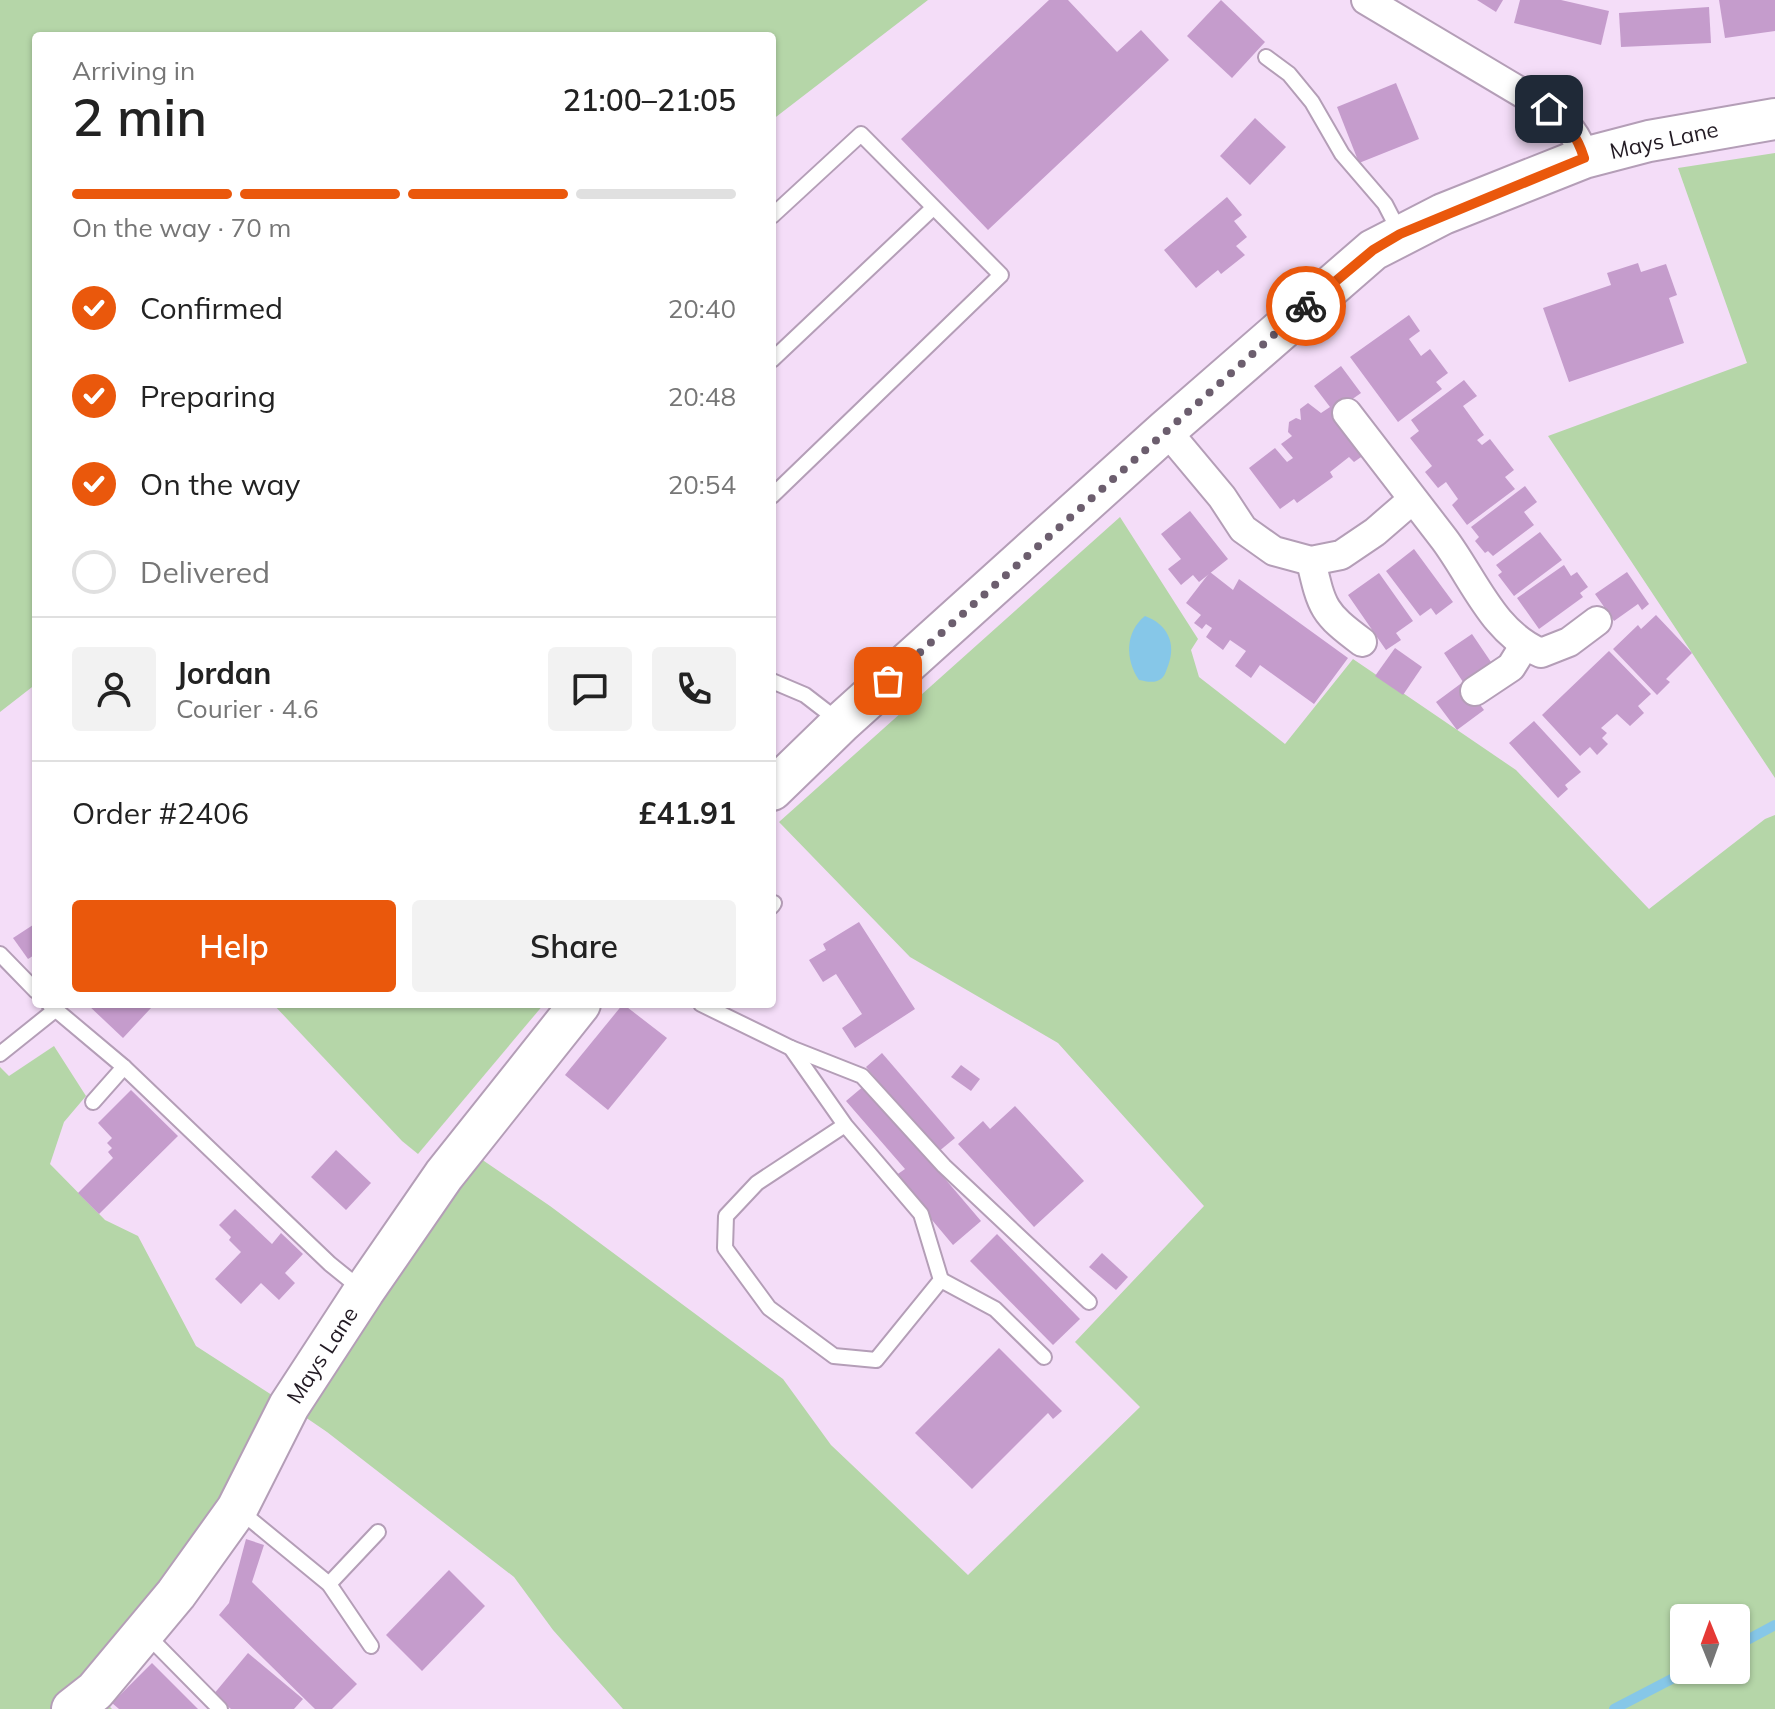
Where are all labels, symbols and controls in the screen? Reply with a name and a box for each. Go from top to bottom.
text: Arriving in [72,54,195,87]
pin [1515,75,1583,143]
text: 21:00–21:05 [563,81,736,119]
text: 2 min [72,84,207,149]
icon: home [1527,87,1571,131]
street label: Mays Lane [1607,115,1721,165]
text: On the way · 70 m [72,211,291,244]
courier [1266,266,1346,346]
icon: bike [1284,284,1328,328]
icon: check [72,286,116,330]
text: Confirmed [140,289,283,327]
text: 20:40 [668,292,736,325]
icon: check [72,374,116,418]
text: Preparing [140,377,276,415]
text: 20:48 [668,380,736,413]
icon: check [72,462,116,506]
text: On the way [140,465,300,503]
text: 20:54 [668,468,736,501]
text: Delivered [140,553,270,591]
button: person [72,647,156,731]
button: chat [548,647,632,731]
button: phone [652,647,736,731]
pin [854,647,922,715]
text: Jordan [176,654,271,692]
icon: bag [866,659,910,703]
text: Courier · 4.6 [176,692,319,725]
text: Order #2406 [72,794,249,832]
text: £41.91 [639,794,736,832]
button: Help [72,900,396,992]
button: Share [412,900,736,992]
street label: Mays Lane [280,1301,364,1409]
north arrow [1670,1604,1750,1684]
map controls [1670,1604,1750,1684]

